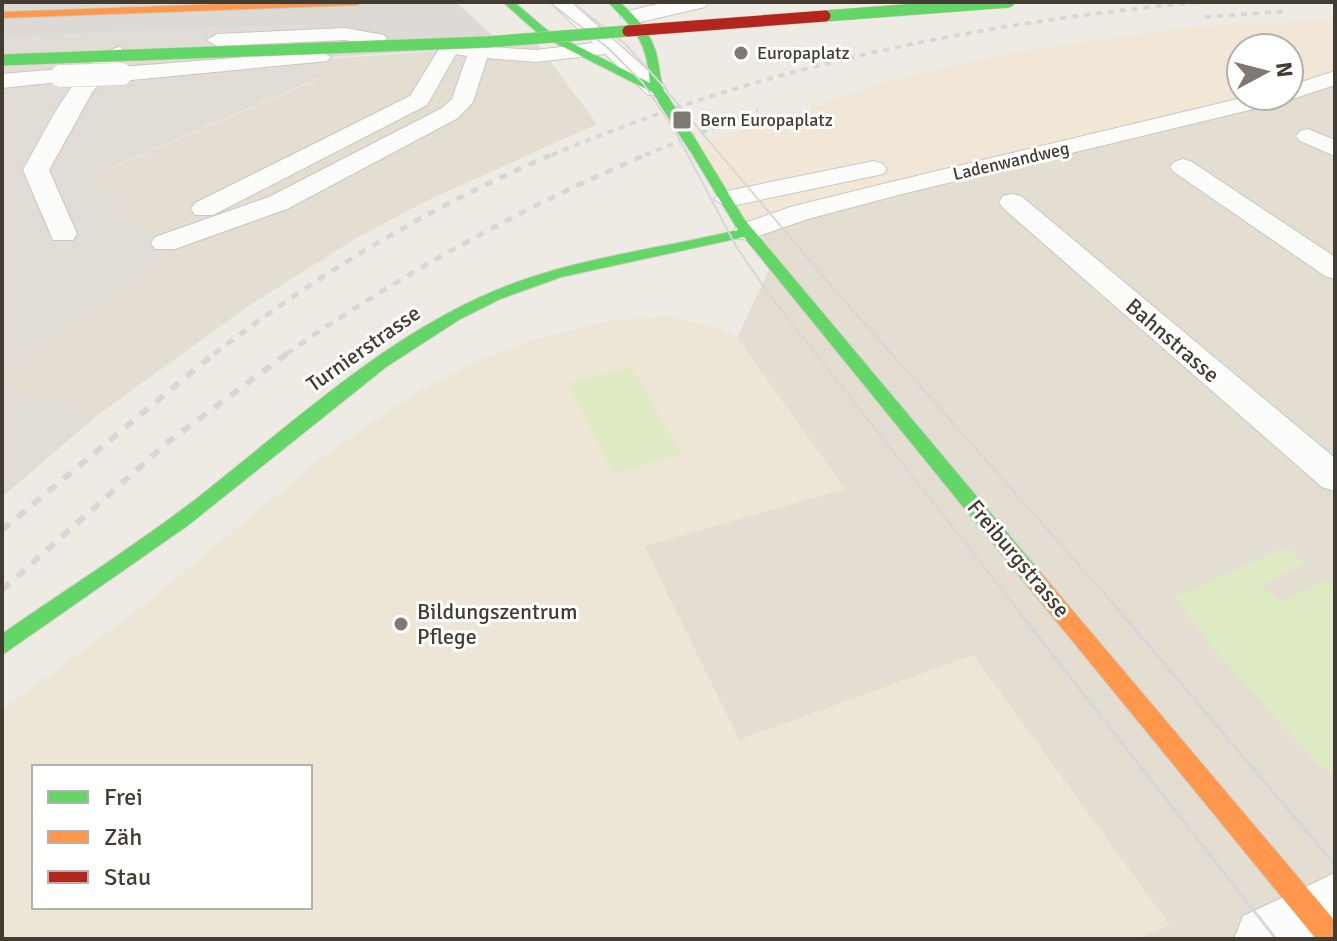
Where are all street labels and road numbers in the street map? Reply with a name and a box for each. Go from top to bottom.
street label: Ladenwandweg [951,137,1071,185]
street label: Bahnstrasse [1120,292,1225,388]
street label: Turnierstrasse [301,299,425,398]
street label: Freiburgstrasse [962,494,1076,623]

